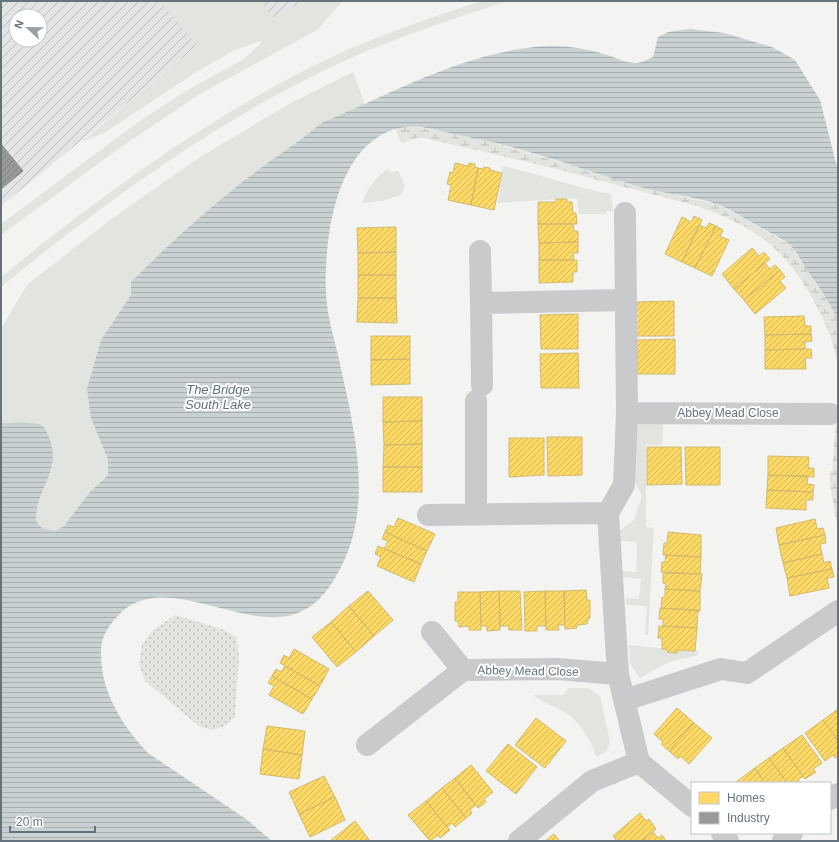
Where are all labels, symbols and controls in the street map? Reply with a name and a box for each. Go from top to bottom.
north arrow [8,8,48,48]
text: N [12,18,26,30]
water label: The Bridge South Lake [185,382,251,412]
street label: Abbey Mead Close [677,406,779,420]
street label: Abbey Mead Close [477,663,579,679]
legend [691,782,831,834]
text: Homes [727,791,765,805]
scale bar [10,808,95,834]
text: Industry [727,811,770,825]
text: 20 m [16,815,43,829]

